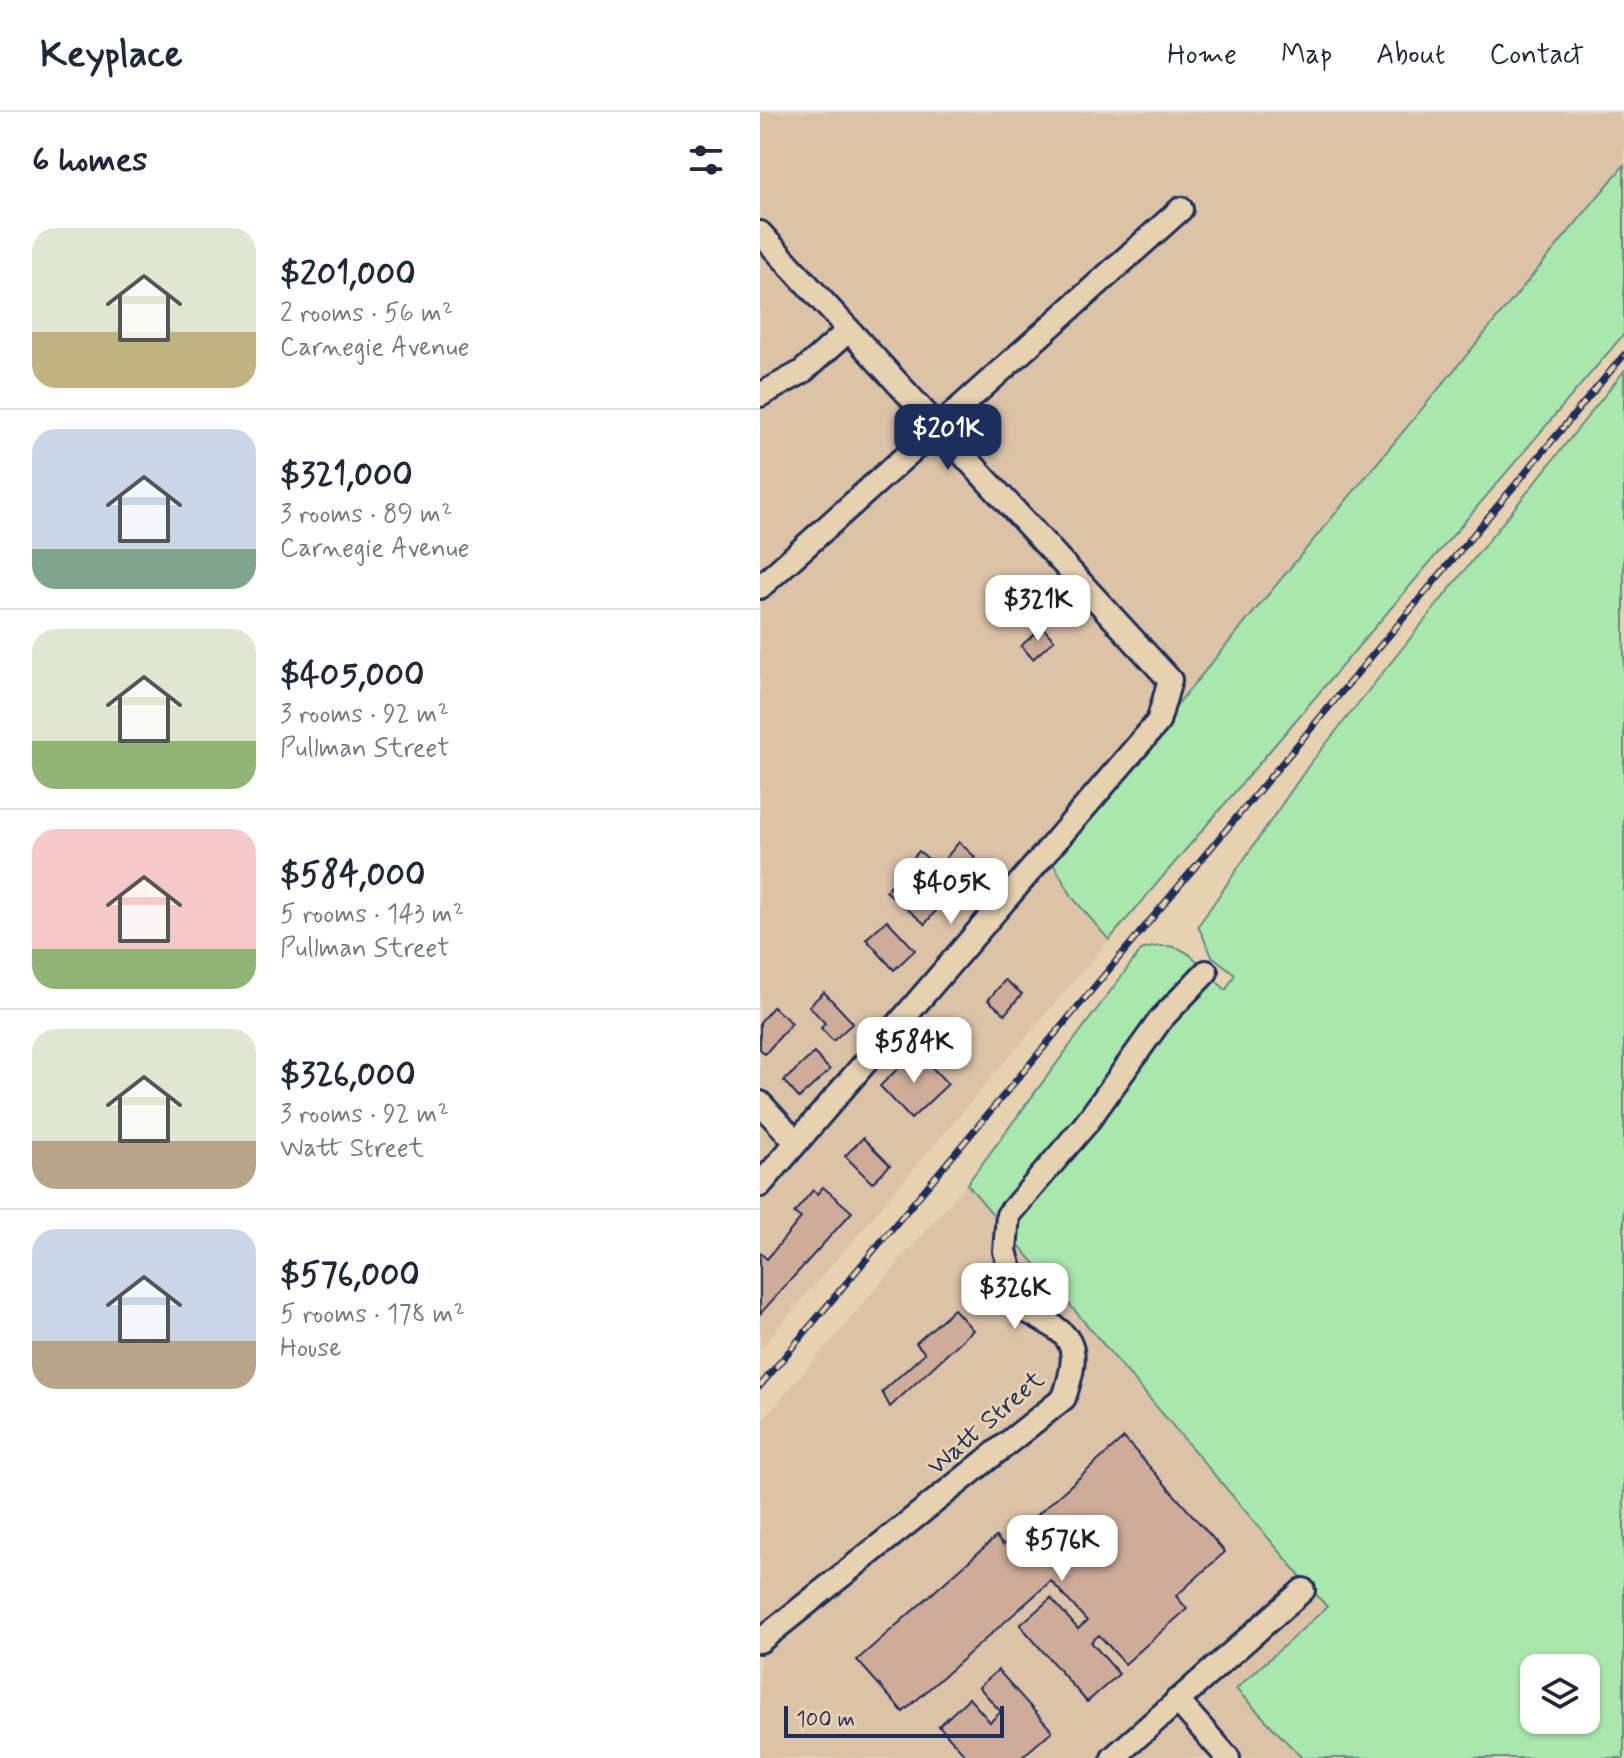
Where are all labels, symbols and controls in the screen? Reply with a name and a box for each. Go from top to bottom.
text: Keyplace [40,31,183,80]
text: Home [1167,37,1237,74]
text: Map [1281,37,1332,74]
text: About [1376,37,1445,74]
text: Contact [1489,37,1584,74]
text: 6 homes [32,138,147,183]
icon: filters [684,138,728,182]
text: $201,000 [280,252,416,297]
icon: home [96,260,192,356]
text: 2 rooms · 56 m² [280,297,453,331]
text: Carnegie Avenue [280,331,469,365]
pin: $201K [892,404,1004,472]
text: $201K [912,413,984,447]
text: $321,000 [280,453,413,498]
icon: home [96,461,192,557]
text: 3 rooms · 89 m² [280,498,452,532]
text: Carnegie Avenue [280,532,469,566]
pin: $321K [982,575,1094,643]
text: $321K [1003,584,1073,618]
text: $405,000 [280,653,424,698]
icon: home [96,661,192,757]
text: 3 rooms · 92 m² [280,698,449,732]
text: Pullman Street [280,732,450,766]
text: $584,000 [280,853,425,898]
pin: $405K [895,858,1007,926]
icon: home [96,861,192,957]
text: $405K [912,867,990,901]
text: 5 rooms · 143 m² [280,898,464,932]
text: Pullman Street [280,932,450,966]
pin: $584K [858,1017,970,1085]
text: $584K [875,1026,953,1060]
text: $326,000 [280,1053,416,1098]
icon: home [96,1061,192,1157]
text: 3 rooms · 92 m² [280,1098,449,1132]
text: Watt Street [280,1132,424,1166]
text: $576,000 [280,1253,420,1298]
icon: home [96,1261,192,1357]
pin: $326K [959,1263,1071,1331]
text: $326K [979,1272,1051,1306]
text: 5 rooms · 178 m² [280,1298,465,1332]
text: House [280,1332,341,1366]
street label: Watt Street [921,1363,1052,1484]
pin: $576K [1006,1515,1118,1583]
text: $576K [1025,1524,1099,1558]
map controls [1520,1654,1600,1734]
button: layers [1520,1654,1600,1734]
scale bar [784,1702,1004,1738]
text: 100 m [796,1706,855,1734]

